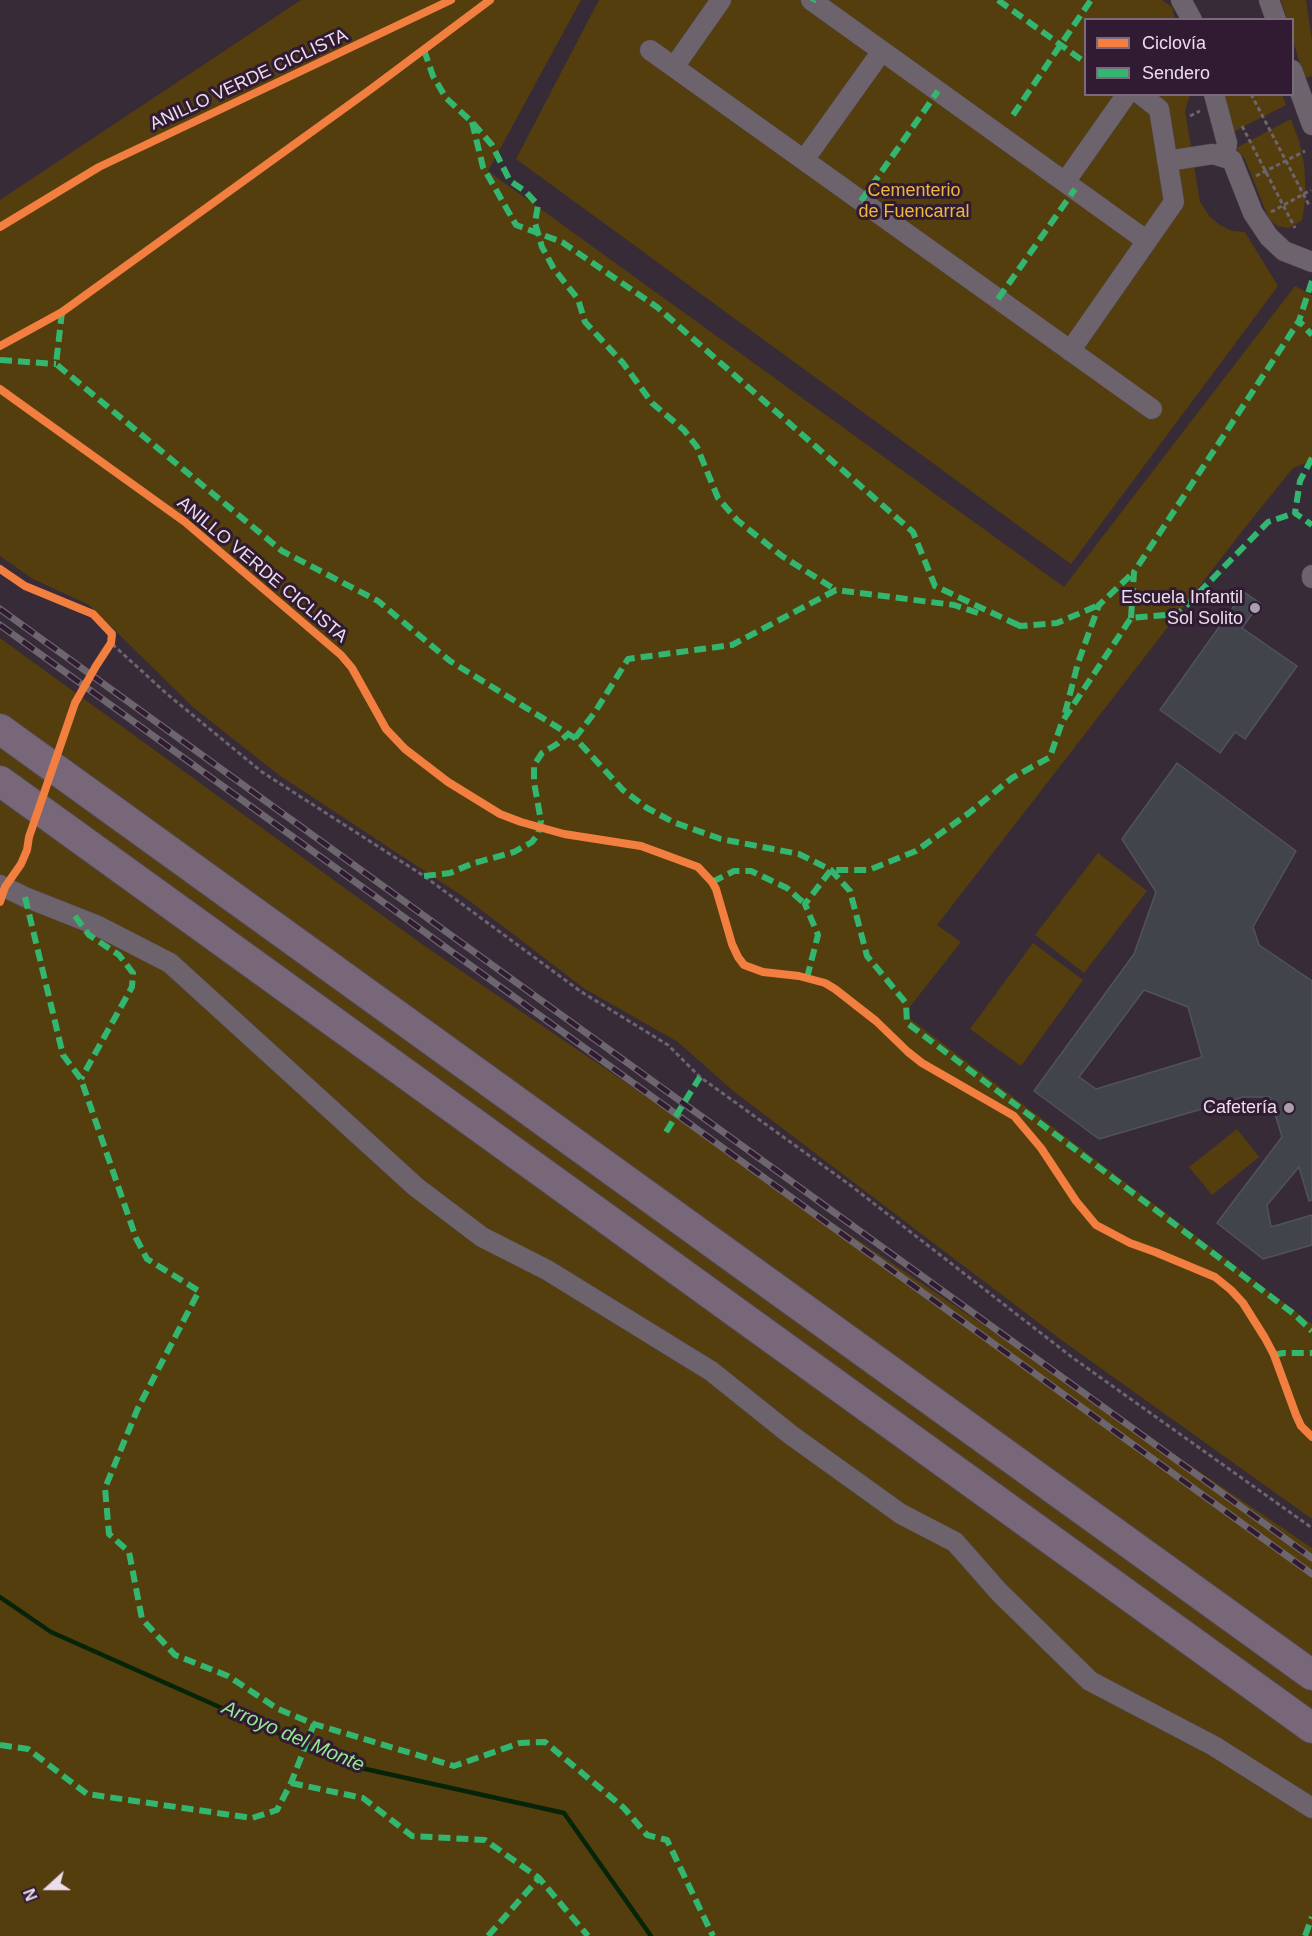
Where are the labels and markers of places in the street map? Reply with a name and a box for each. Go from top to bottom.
place label: Escuela Infantil Sol Solito [1121,587,1243,630]
marker: Escuela Infantil Sol Solito [1248,601,1262,615]
place label: Cafetería [1203,1097,1277,1119]
marker: Cafetería [1282,1101,1296,1115]

